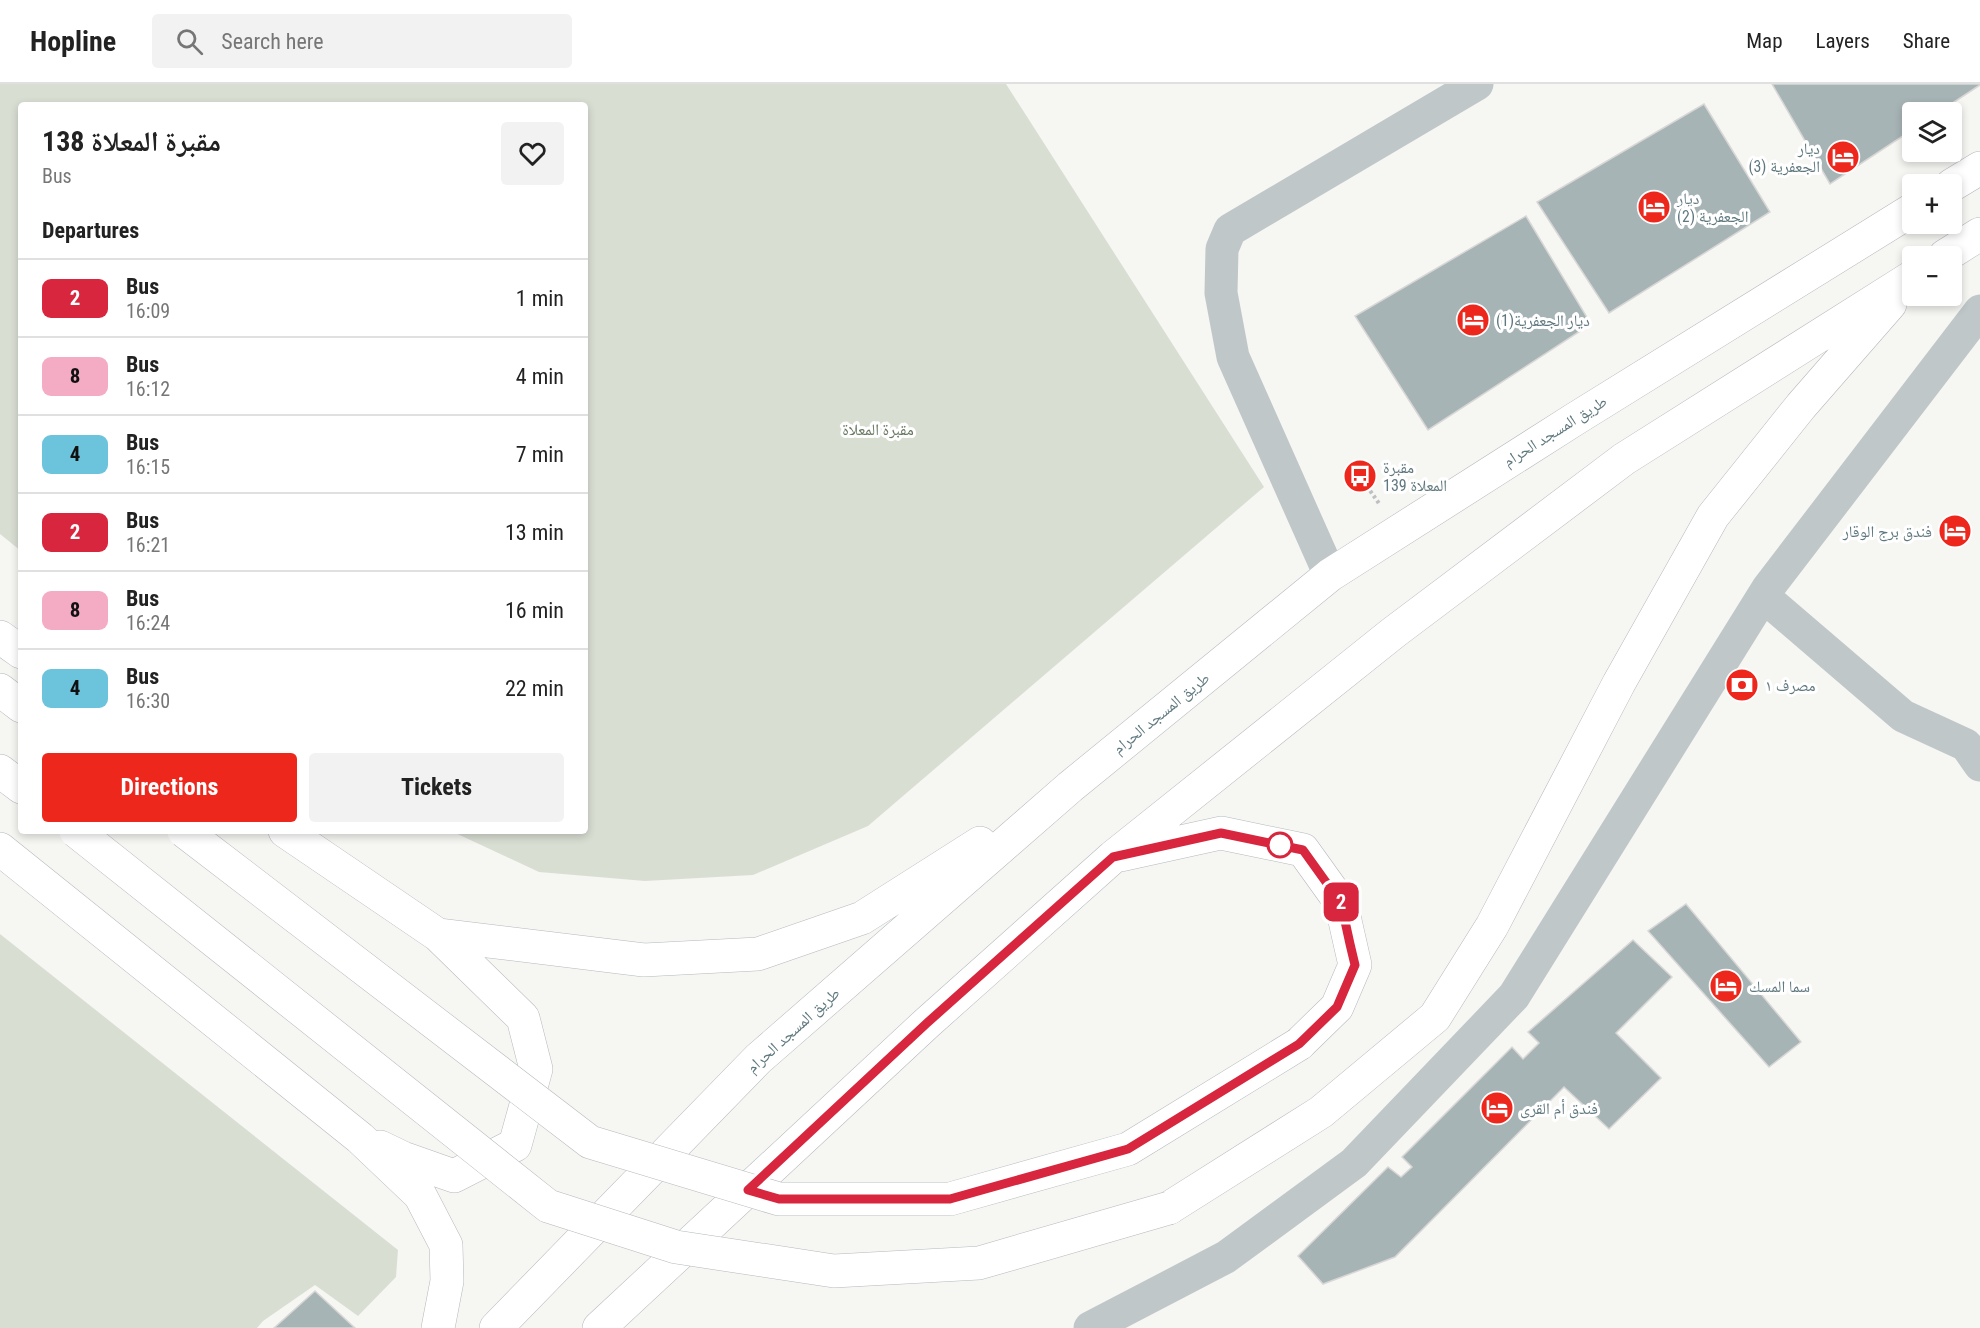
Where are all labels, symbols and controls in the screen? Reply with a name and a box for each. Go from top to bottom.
search box [152,14,572,68]
text: Hopline [30,25,116,58]
icon: search [173,25,206,58]
text: Search here [221,29,324,54]
text: Map [1746,29,1783,53]
text: Layers [1816,29,1870,53]
text: Share [1903,29,1950,53]
map controls [1902,102,1962,306]
button: layers [1902,102,1962,162]
button: heart [501,122,564,185]
text: مقبرة المعلاة 138 [42,125,221,158]
place label: ديار الجعفرية (3) [1748,139,1820,176]
hotel icon: ديار الجعفرية (3) [1825,139,1861,175]
text: Bus [42,164,72,188]
button: + [1902,174,1962,234]
hotel icon: ديار الجعفرية (2) [1636,189,1672,225]
place label: ديار الجعفرية (2) [1676,189,1749,226]
text: Departures [42,218,139,243]
button: − [1902,246,1962,306]
text: Bus [126,274,159,299]
text: 2 [70,286,80,310]
text: 1 min [516,286,564,311]
text: 16:09 [126,299,170,323]
hotel icon: ديار الجعفرية(1) [1455,302,1491,338]
place label: ديار الجعفرية(1) [1496,311,1590,330]
text: Bus [126,352,159,377]
text: 8 [70,364,80,388]
text: 4 min [516,364,564,389]
text: 16:12 [126,377,170,401]
street label: طريق المسجد الحرام [1500,391,1611,471]
park label: مقبرة المعلاة [842,420,914,439]
text: Bus [126,430,159,455]
text: 4 [70,442,80,466]
text: 7 min [516,442,564,467]
text: 16:15 [126,455,170,479]
bus stop icon: مقبرة المعلاة 139 [1342,458,1378,494]
place label: مقبرة المعلاة 139 [1383,458,1447,495]
text: Bus [126,508,159,533]
hotel icon: فندق برج الوقار [1937,513,1973,549]
text: 2 [70,520,80,544]
text: 13 min [505,520,564,545]
place label: فندق برج الوقار [1842,522,1932,542]
text: 16:21 [126,533,170,557]
text: Bus [126,586,159,611]
text: 8 [70,598,80,622]
text: 16 min [505,598,564,623]
text: 16:24 [126,611,170,635]
text: Bus [126,664,159,689]
bank icon: مصرف ١ [1724,667,1760,703]
street label: طريق المسجد الحرام [1109,668,1214,759]
text: 4 [70,676,80,700]
text: 22 min [505,676,564,701]
place label: مصرف ١ [1765,676,1816,695]
text: 16:30 [126,689,170,713]
button: Directions [42,753,297,822]
button: Tickets [309,753,564,822]
unlabelled marker [1267,832,1293,858]
line badge: 2 [1322,882,1360,922]
text: 2 [1336,890,1346,914]
hotel icon: سما المسك [1708,968,1744,1004]
place label: سما المسك [1749,977,1810,996]
street label: طريق المسجد الحرام [743,983,844,1078]
hotel icon: فندق أم القرى [1479,1090,1515,1126]
place label: فندق أم القرى [1520,1099,1598,1119]

